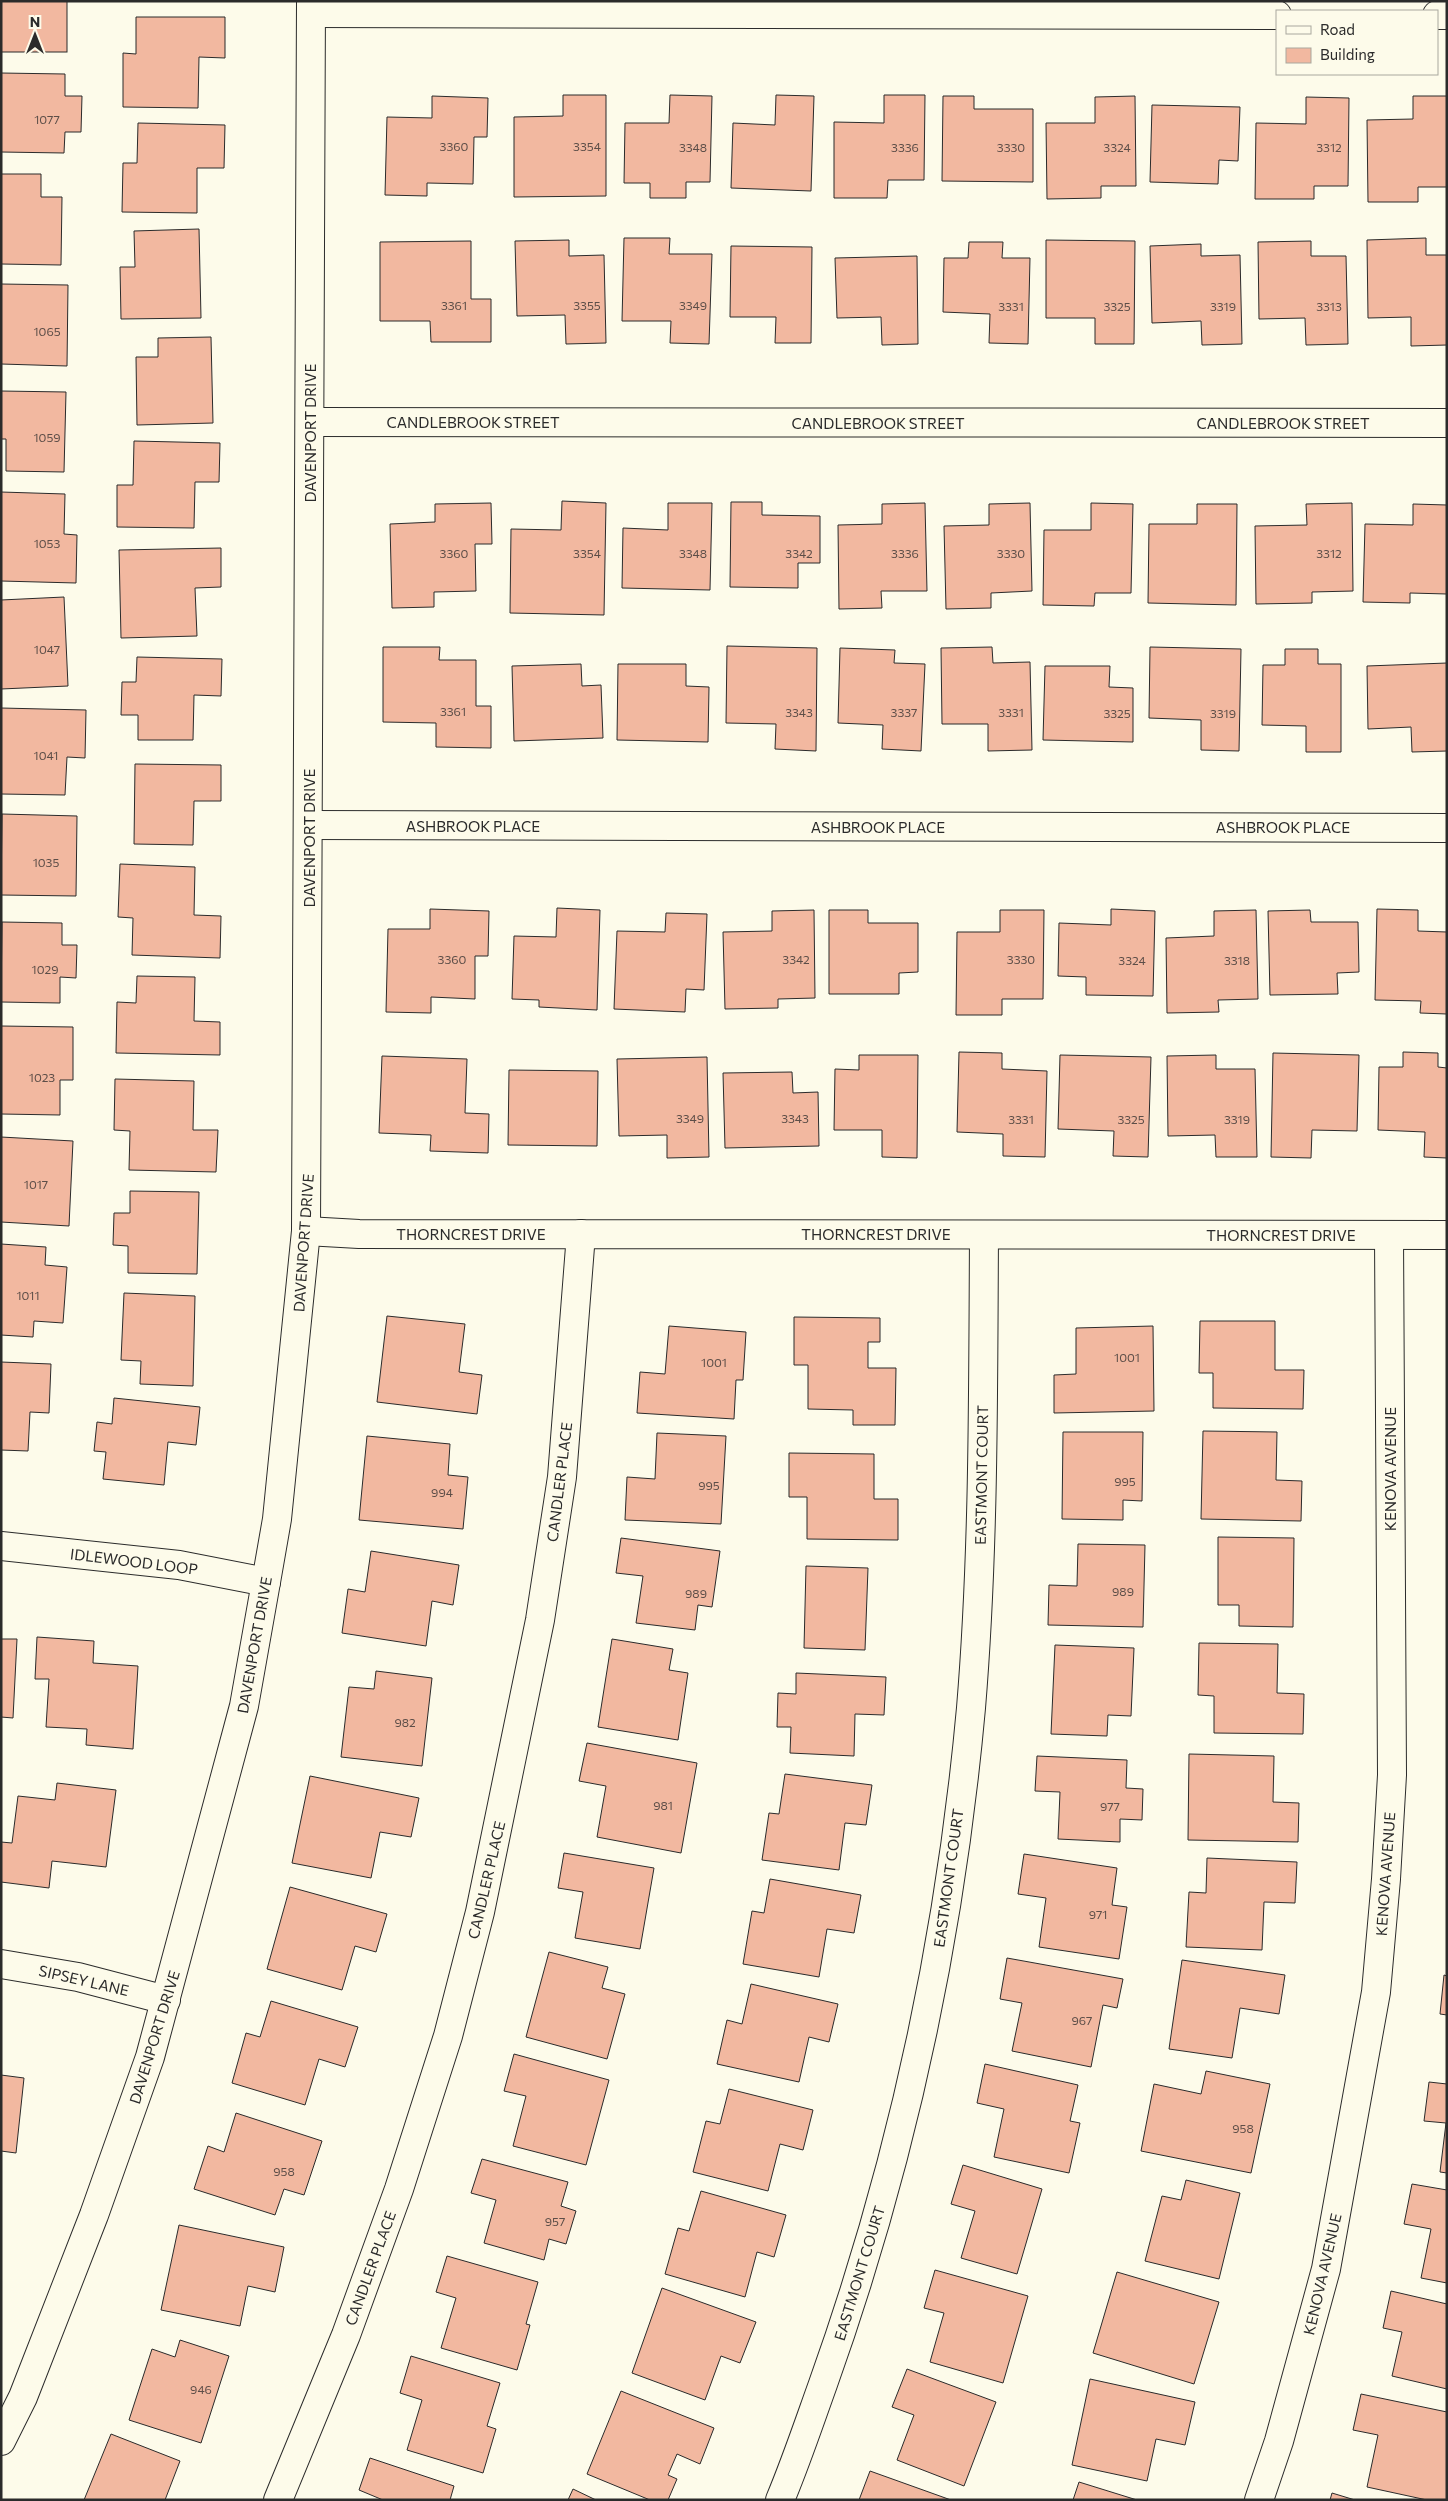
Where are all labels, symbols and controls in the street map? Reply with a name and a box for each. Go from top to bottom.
north arrow [10,10,60,60]
legend [1276,10,1438,75]
text: N [30,13,40,30]
text: Road [1320,20,1355,38]
text: Building [1320,45,1375,63]
house number: 1077 [34,112,60,126]
house number: 3360 [440,139,469,153]
house number: 3354 [573,139,601,153]
house number: 3348 [679,140,707,154]
house number: 3336 [891,140,919,154]
house number: 3330 [997,140,1025,154]
house number: 3324 [1103,140,1131,154]
house number: 3312 [1316,140,1342,154]
house number: 3361 [441,298,467,312]
house number: 3355 [573,298,601,312]
house number: 3349 [679,298,707,312]
house number: 3331 [998,299,1024,313]
house number: 3325 [1103,299,1131,313]
house number: 3319 [1210,299,1236,313]
house number: 3313 [1316,299,1342,313]
house number: 1065 [33,324,61,338]
street label: DAVENPORT DRIVE [301,364,319,502]
street label: CANDLEBROOK STREET [386,413,560,431]
street label: CANDLEBROOK STREET [791,414,965,432]
street label: CANDLEBROOK STREET [1196,414,1370,432]
house number: 1059 [33,430,61,444]
house number: 1053 [34,536,61,550]
house number: 3360 [440,546,469,560]
house number: 3354 [573,546,601,560]
house number: 3348 [679,546,707,560]
house number: 3342 [785,546,813,560]
house number: 3336 [891,546,919,560]
house number: 3330 [997,546,1025,560]
house number: 3312 [1316,546,1342,560]
house number: 1047 [34,642,60,656]
house number: 3361 [440,704,466,718]
house number: 3343 [785,705,813,719]
house number: 3337 [891,705,917,719]
house number: 3331 [998,705,1024,719]
house number: 3325 [1103,706,1131,720]
house number: 3319 [1210,706,1236,720]
house number: 1041 [34,748,58,762]
street label: DAVENPORT DRIVE [300,769,318,907]
street label: ASHBROOK PLACE [406,817,540,835]
street label: ASHBROOK PLACE [811,818,945,836]
street label: ASHBROOK PLACE [1216,818,1350,836]
house number: 1035 [33,855,59,869]
house number: 3360 [438,952,467,966]
house number: 3342 [782,952,810,966]
house number: 3330 [1007,952,1035,966]
house number: 3324 [1118,953,1146,967]
house number: 3318 [1224,953,1250,967]
house number: 1029 [32,962,58,976]
house number: 1023 [29,1070,55,1084]
house number: 3349 [676,1111,704,1125]
house number: 3343 [781,1111,809,1125]
house number: 3331 [1008,1112,1034,1126]
house number: 3325 [1117,1112,1145,1126]
house number: 3319 [1224,1112,1250,1126]
street label: DAVENPORT DRIVE [289,1173,317,1313]
house number: 1017 [24,1177,48,1191]
street label: THORNCREST DRIVE [396,1225,546,1243]
street label: THORNCREST DRIVE [801,1225,951,1243]
street label: THORNCREST DRIVE [1206,1226,1356,1244]
house number: 1011 [16,1288,40,1302]
house number: 1001 [1114,1350,1140,1364]
house number: 1001 [701,1355,727,1369]
street label: EASTMONT COURT [971,1405,991,1545]
street label: KENOVA AVENUE [1381,1407,1399,1531]
street label: CANDLER PLACE [543,1421,575,1543]
house number: 995 [1114,1474,1136,1488]
house number: 995 [698,1478,720,1492]
house number: 994 [431,1485,453,1499]
street label: IDLEWOOD LOOP [69,1544,199,1578]
street label: DAVENPORT DRIVE [233,1575,275,1715]
house number: 989 [1112,1584,1134,1598]
house number: 989 [685,1586,707,1600]
house number: 982 [394,1715,416,1729]
house number: 981 [653,1798,673,1812]
house number: 977 [1100,1799,1120,1813]
street label: EASTMONT COURT [929,1807,967,1949]
street label: KENOVA AVENUE [1372,1811,1398,1937]
street label: CANDLER PLACE [464,1819,508,1941]
house number: 971 [1089,1907,1107,1921]
street label: SIPSEY LANE [37,1961,131,1999]
street label: DAVENPORT DRIVE [125,1968,183,2106]
house number: 967 [1072,2013,1092,2027]
house number: 958 [1232,2121,1254,2135]
house number: 958 [273,2164,295,2178]
street label: EASTMONT COURT [830,2203,888,2343]
street label: CANDLER PLACE [341,2208,399,2328]
street label: KENOVA AVENUE [1299,2211,1345,2337]
house number: 957 [545,2214,565,2228]
house number: 946 [190,2382,212,2396]

